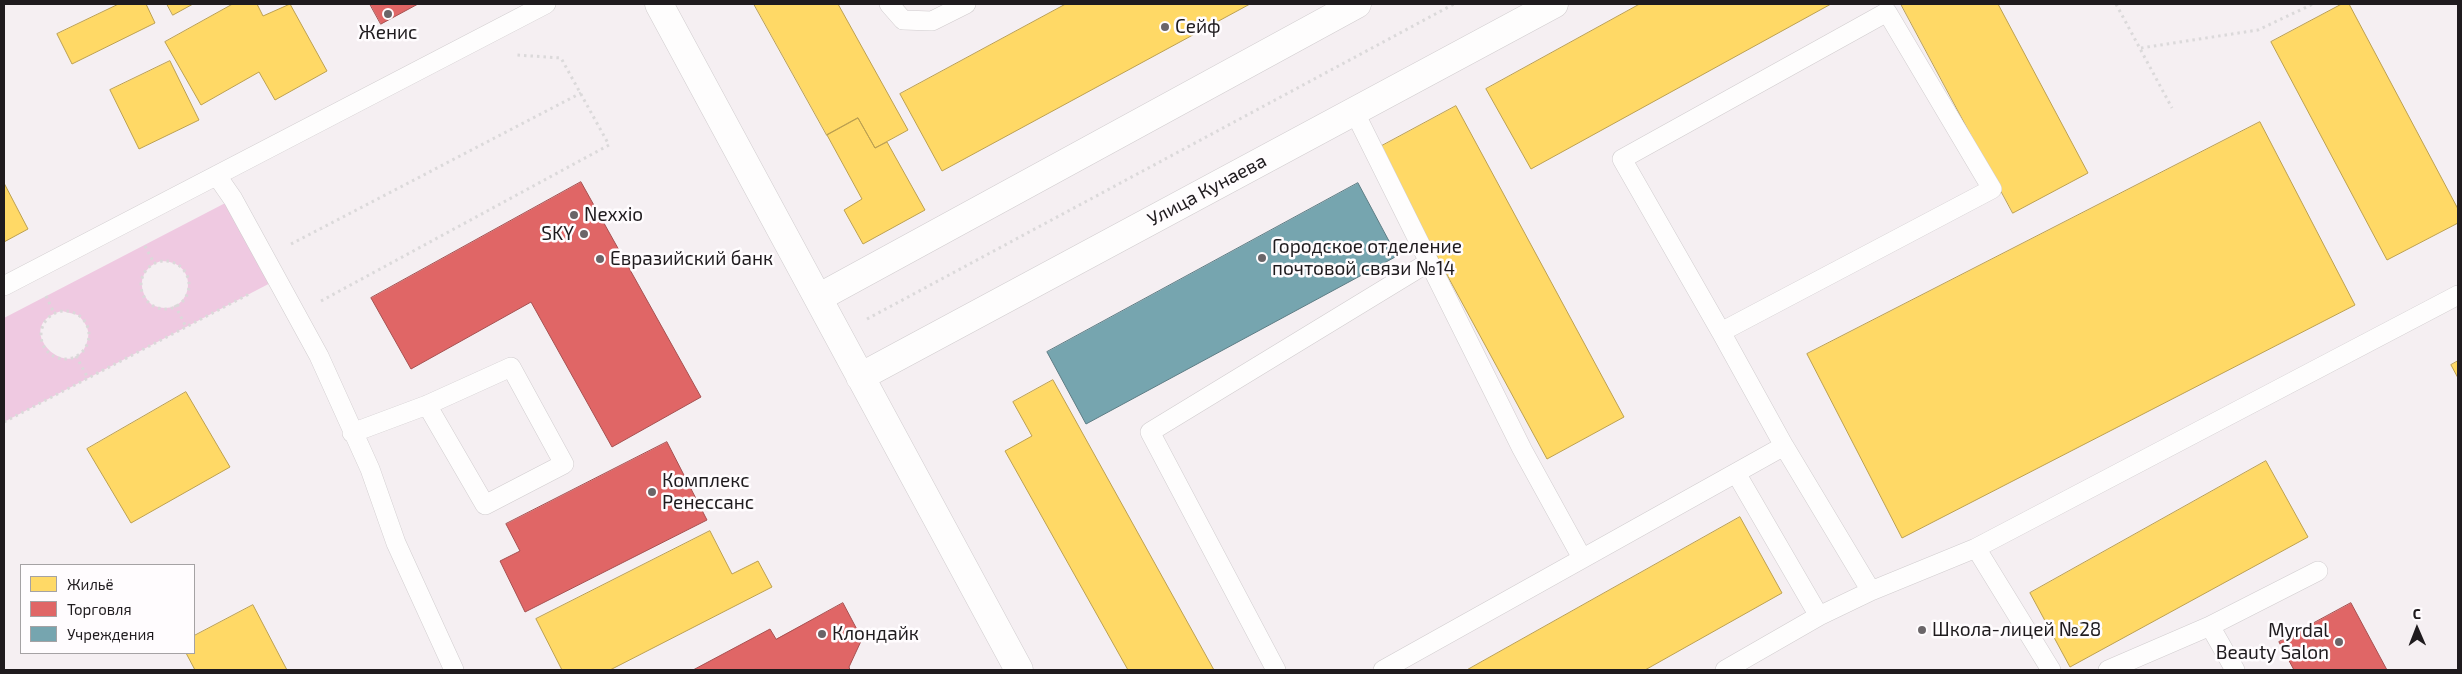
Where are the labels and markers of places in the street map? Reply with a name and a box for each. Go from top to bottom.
marker: Женис [382,8,394,20]
place label: Сейф [1175,16,1221,38]
marker: Сейф [1159,21,1171,33]
place label: Женис [359,22,417,44]
place label: Nexxio [584,204,643,226]
marker: Nexxio [568,209,580,221]
place label: SKY [541,223,574,245]
marker: SKY [578,228,590,240]
place label: Городское отделение почтовой связи №14 [1272,236,1462,280]
place label: Евразийский банк [610,248,773,270]
marker: Городское отделение почтовой связи №14 [1256,252,1268,264]
marker: Евразийский банк [594,253,606,265]
place label: Комплекс Ренессанс [662,470,754,514]
marker: Комплекс Ренессанс [646,486,658,498]
place label: Школа-лицей №28 [1932,619,2101,641]
place label: Myrdal Beauty Salon [2216,620,2329,664]
place label: Клондайк [832,623,919,645]
marker: Школа-лицей №28 [1916,624,1928,636]
marker: Клондайк [816,628,828,640]
marker: Myrdal Beauty Salon [2333,636,2345,648]

